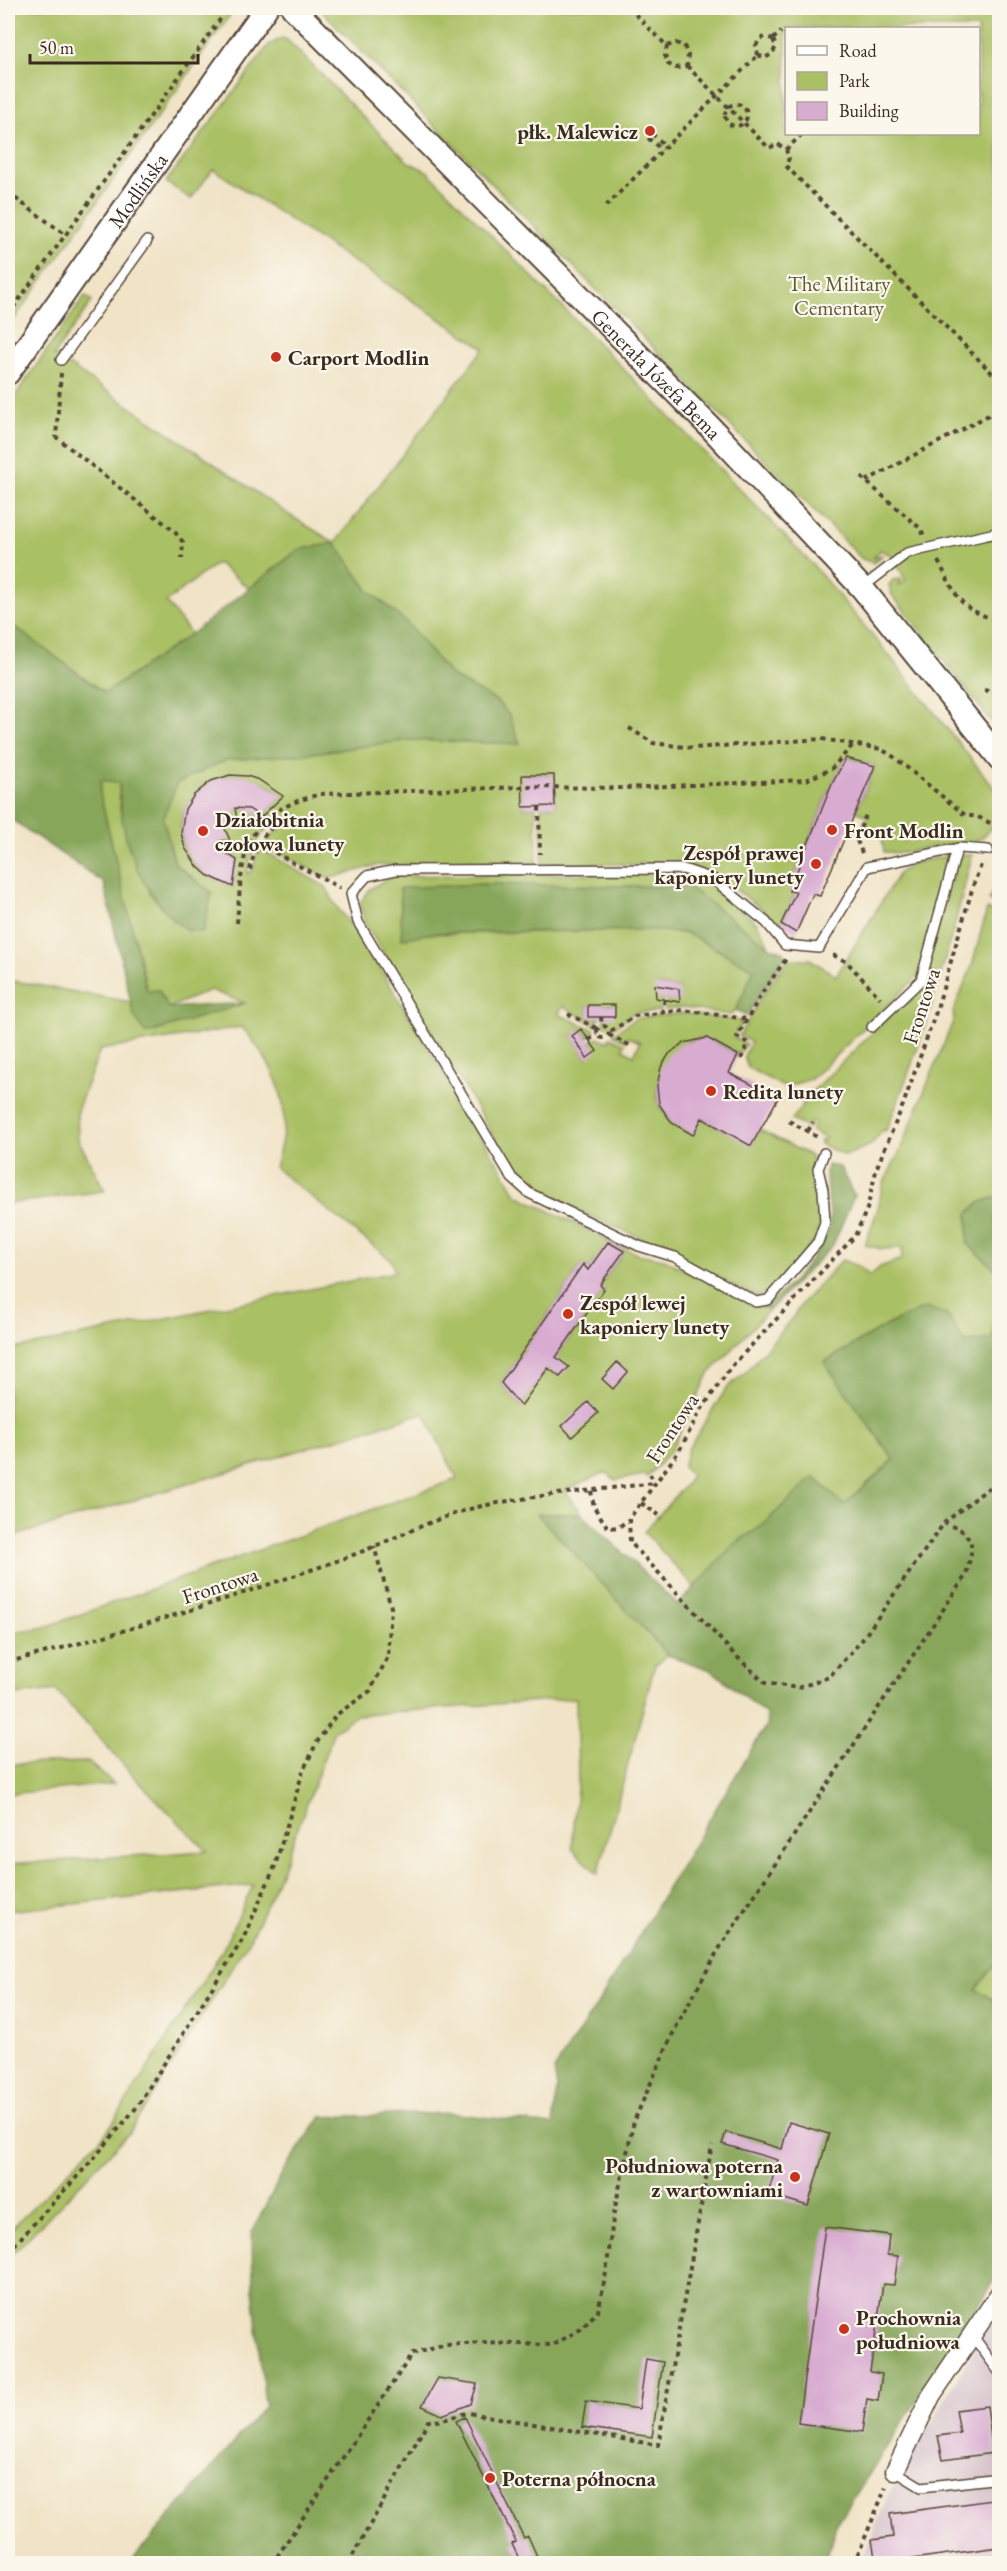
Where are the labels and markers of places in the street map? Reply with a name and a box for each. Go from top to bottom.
place label: płk. Malewicz [517,118,638,145]
marker: płk. Malewicz [643,124,657,138]
place label: Carport Modlin [288,344,429,371]
marker: Carport Modlin [269,350,283,364]
place label: Działobitnia czołowa lunety [215,806,345,857]
place label: Front Modlin [844,817,964,844]
marker: Front Modlin [825,823,839,837]
marker: Działobitnia czołowa lunety [196,824,210,838]
place label: Zespół prawej kaponiery lunety [655,839,805,890]
marker: Zespół prawej kaponiery lunety [809,857,823,871]
place label: Redita lunety [723,1078,844,1105]
marker: Redita lunety [704,1084,718,1098]
place label: Zespół lewej kaponiery lunety [580,1289,730,1340]
marker: Zespół lewej kaponiery lunety [561,1307,575,1321]
place label: Południowa poterna z wartowniami [605,2152,784,2203]
marker: Południowa poterna z wartowniami [788,2170,802,2184]
place label: Prochownia południowa [856,2304,962,2355]
marker: Prochownia południowa [837,2322,851,2336]
place label: Poterna północna [502,2465,657,2492]
marker: Poterna północna [483,2471,497,2485]

